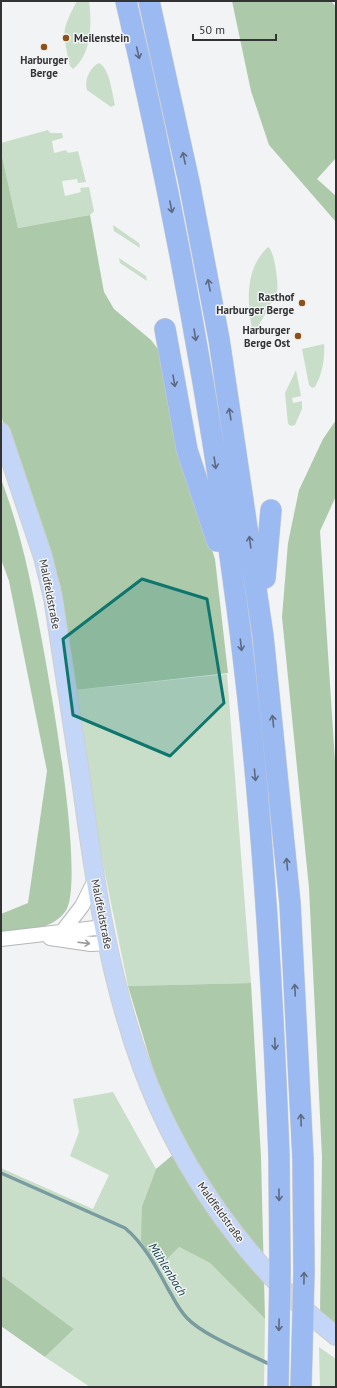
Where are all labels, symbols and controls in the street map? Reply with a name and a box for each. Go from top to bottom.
scale bar [193,16,276,42]
text: 50 m [199,22,225,37]
place label: Meilenstein [74,31,129,45]
marker: Meilenstein [61,33,71,43]
marker: Harburger Berge [39,42,49,52]
one-way arrow [135,46,142,59]
place label: Harburger Berge [20,53,68,80]
one-way arrow [179,152,187,165]
one-way arrow [167,200,175,213]
one-way arrow [204,279,212,292]
place label: Rasthof Harburger Berge [216,290,295,317]
marker: Rasthof Harburger Berge [297,298,307,308]
place label: Harburger Berge Ost [243,323,290,350]
one-way arrow [191,328,199,341]
marker: Harburger Berge Ost [293,331,303,341]
one-way arrow [171,374,179,387]
one-way arrow [226,408,234,421]
one-way arrow [211,456,219,469]
one-way arrow [246,536,254,549]
street label: Maldfeldstraße [36,558,64,631]
one-way arrow [238,638,245,651]
one-way arrow [269,715,276,728]
one-way arrow [252,768,259,781]
one-way arrow [283,858,290,871]
street label: Maldfeldstraße [88,878,116,951]
one-way arrow [77,939,90,947]
one-way arrow [291,984,299,997]
one-way arrow [271,1037,278,1050]
one-way arrow [297,1114,305,1127]
street label: Maldfeldstraße [194,1179,248,1245]
one-way arrow [275,1188,283,1201]
water label: Mühlenbach [146,1240,190,1298]
one-way arrow [300,1272,308,1285]
one-way arrow [275,1318,283,1331]

